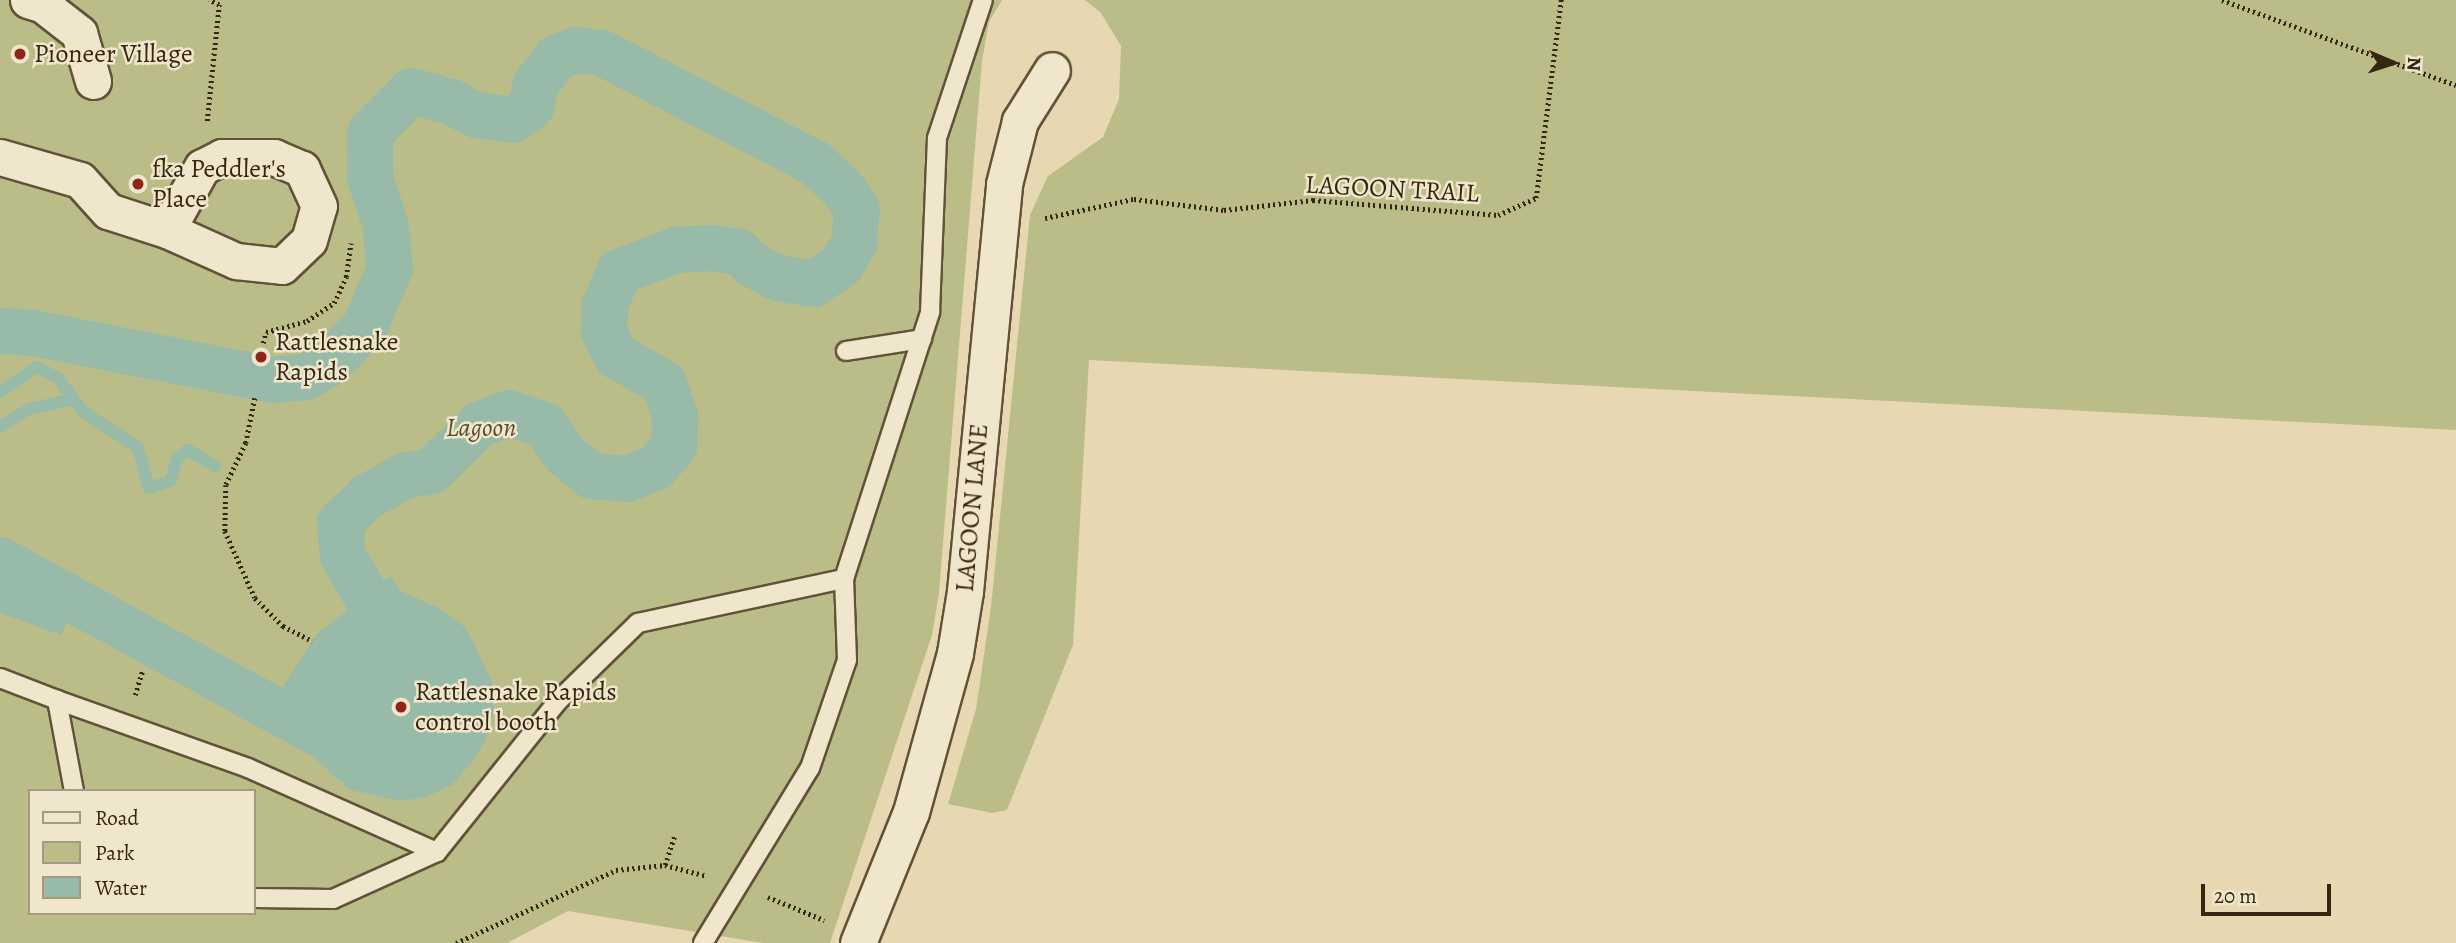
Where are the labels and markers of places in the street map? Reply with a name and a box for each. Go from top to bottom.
place label: Pioneer Village [34,38,193,70]
marker: Pioneer Village [12,46,28,62]
place label: fka Peddler's Place [152,153,286,214]
marker: fka Peddler's Place [130,176,146,192]
place label: Rattlesnake Rapids [275,326,398,388]
marker: Rattlesnake Rapids [253,349,269,365]
place label: Rattlesnake Rapids control booth [415,676,617,738]
marker: Rattlesnake Rapids control booth [393,699,409,715]

